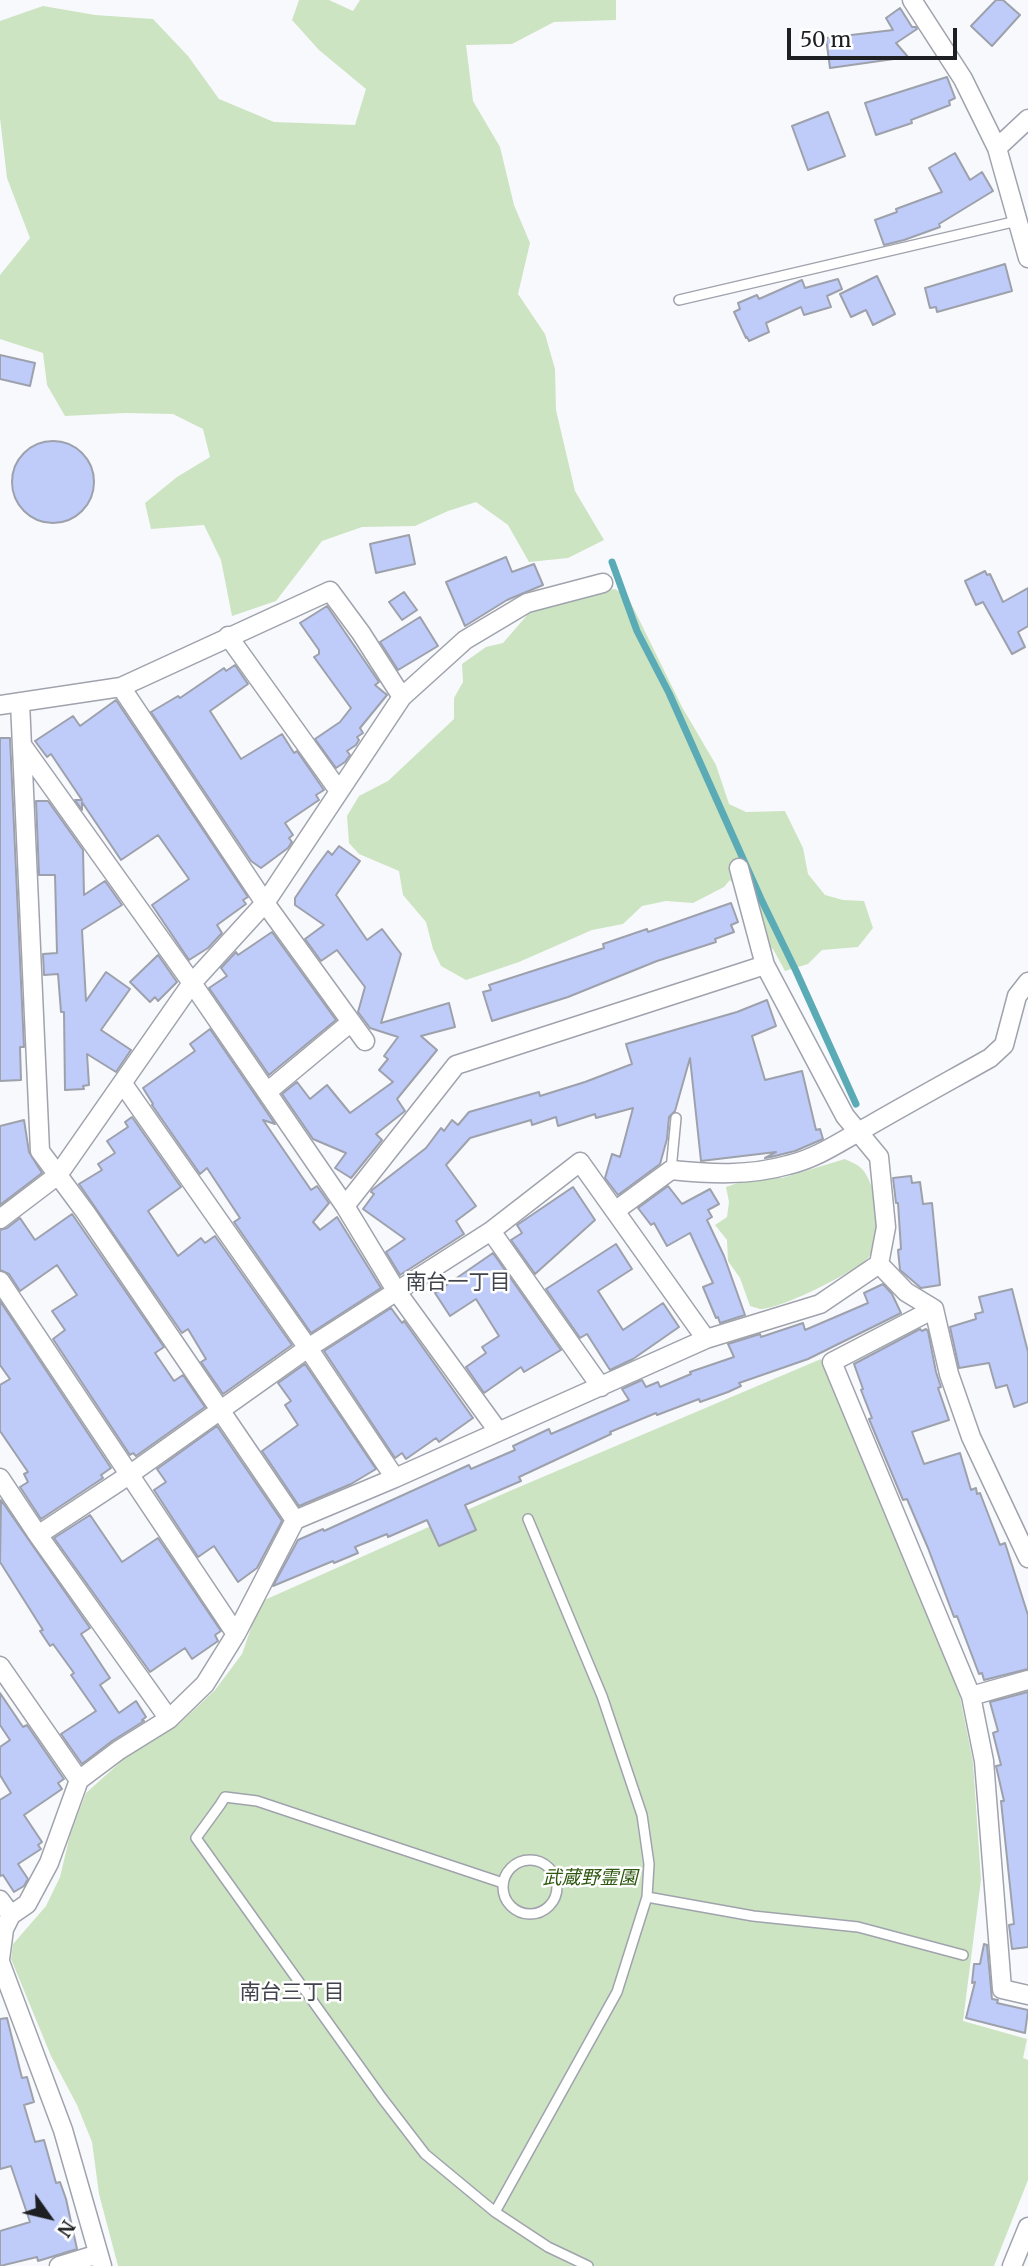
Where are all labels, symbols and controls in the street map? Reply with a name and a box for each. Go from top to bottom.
scale bar [790,14,960,58]
text: 50 m [800,26,851,53]
district label: 南台一丁目 [406,1270,510,1296]
park label: 武蔵野霊園 [543,1868,637,1890]
district label: 南台三丁目 [240,1980,344,2006]
north arrow [14,2182,84,2252]
text: N [52,2216,81,2242]

